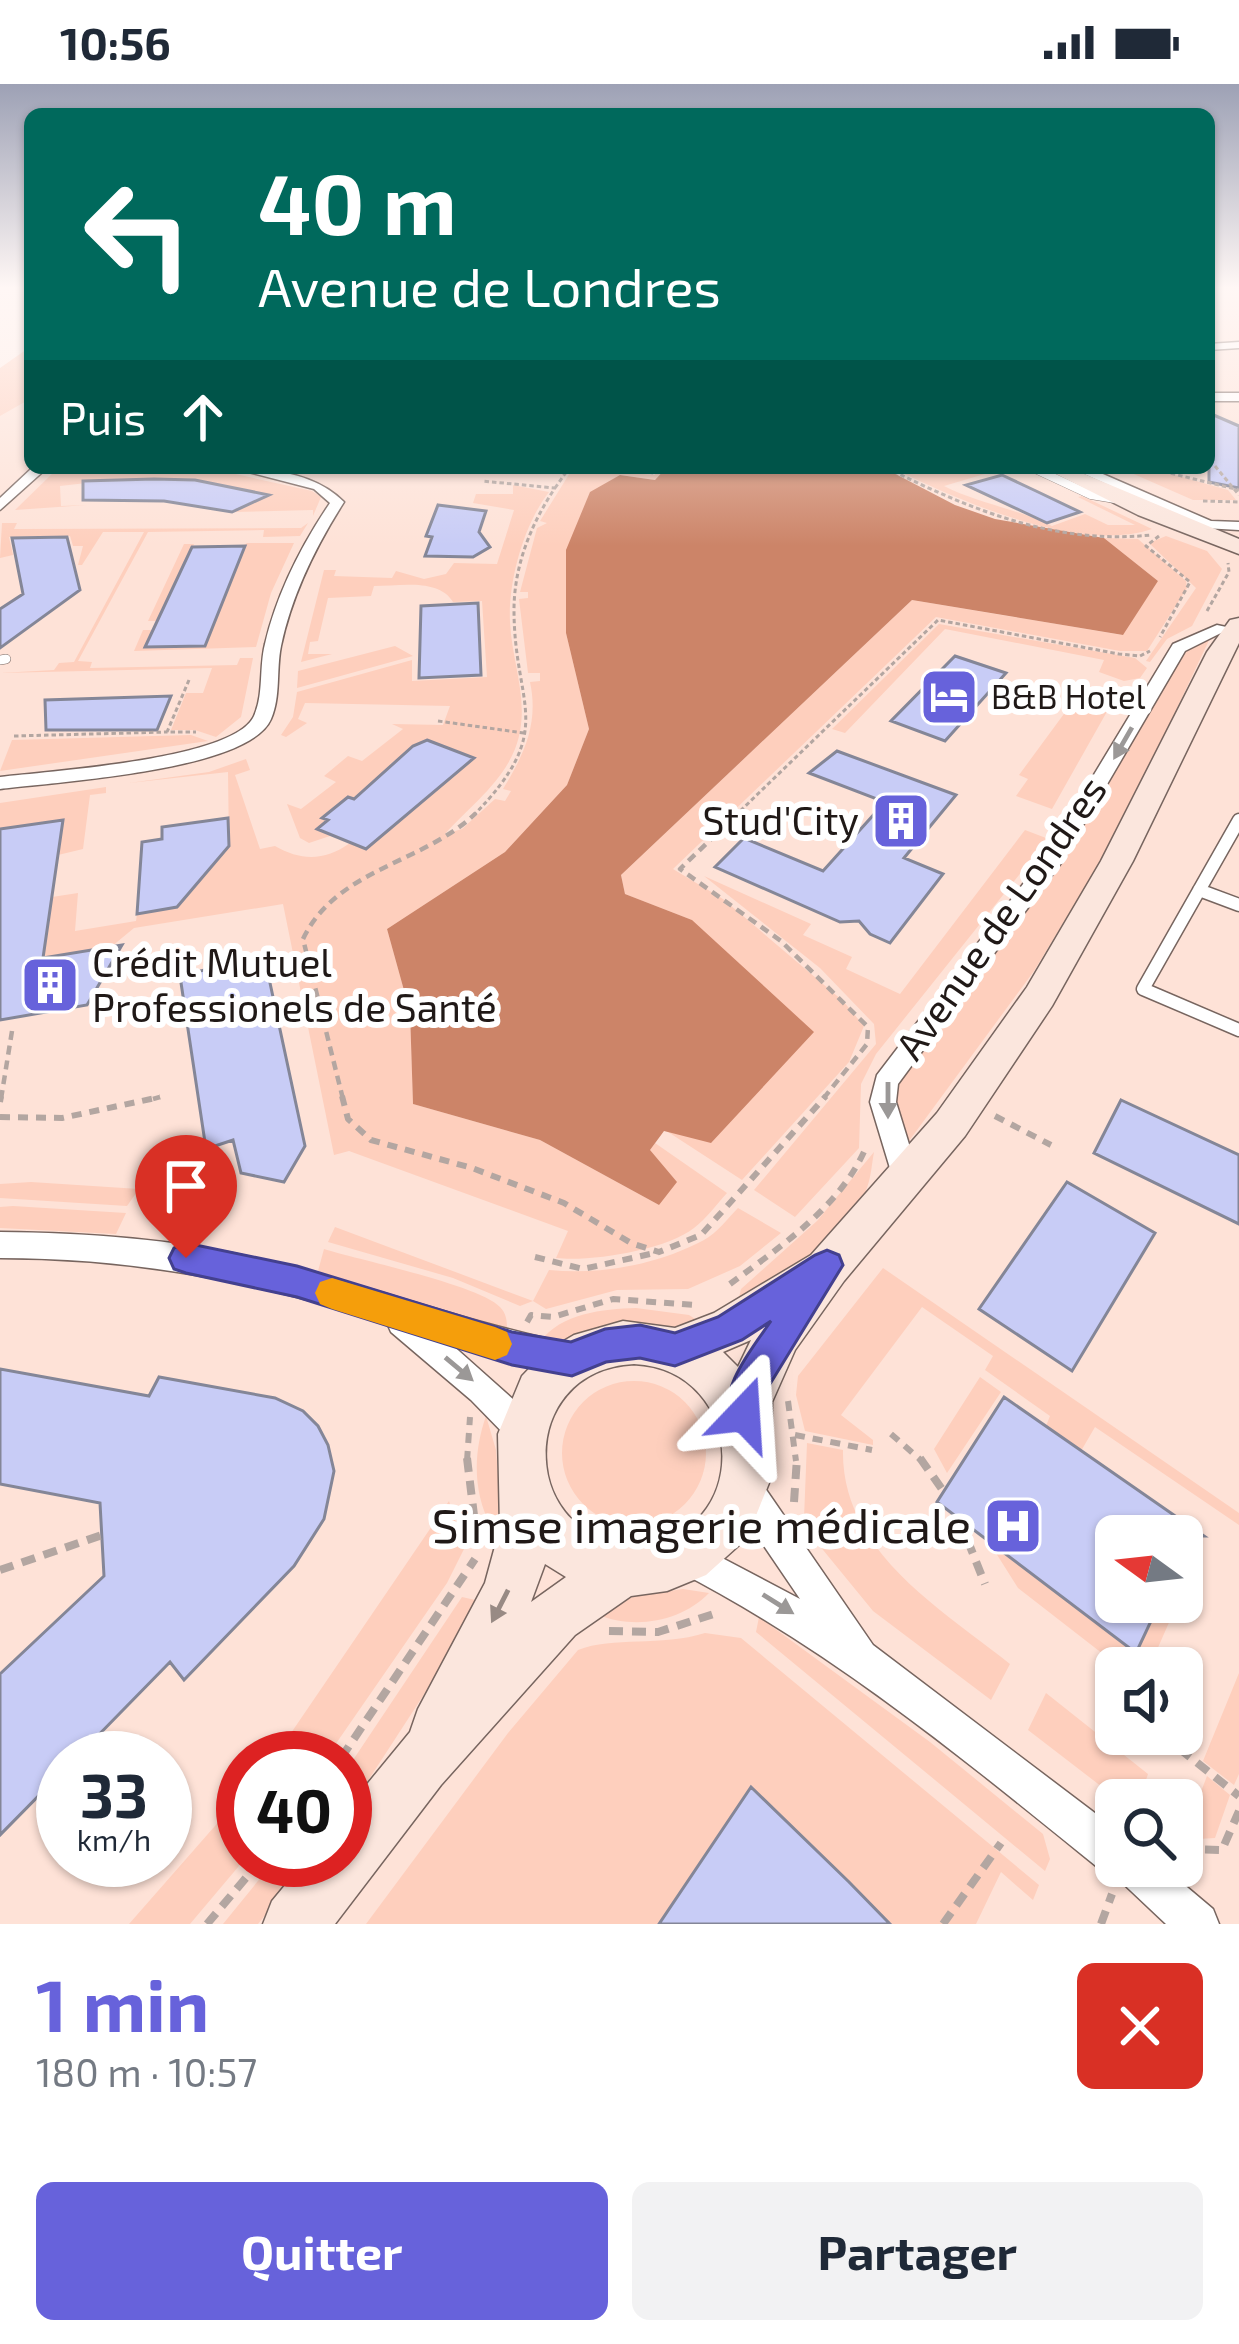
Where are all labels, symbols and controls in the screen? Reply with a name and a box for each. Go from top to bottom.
text: 10:56 [60,15,171,69]
text: 40 m [258,151,457,252]
icon: left [60,156,216,312]
text: Avenue de Londres [258,253,721,318]
icon: ahead [170,384,236,450]
text: Puis [60,390,146,444]
hotel icon: B&B Hotel [918,666,980,728]
place label: B&B Hotel [991,676,1146,716]
one-way arrow [1113,726,1134,760]
street label: Avenue de Londres [885,767,1115,1068]
building icon: Stud'City [870,790,932,852]
place label: Stud'City [702,796,859,843]
place label: Crédit Mutuel Professionels de Santé [92,938,497,1030]
building icon: Crédit Mutuel Professionels de Santé [19,954,81,1016]
one-way arrow [878,1081,898,1119]
pin [135,1135,237,1258]
icon: arrive [153,1153,219,1219]
position arrow [681,1351,807,1477]
one-way arrow [443,1356,474,1382]
place label: Simse imagerie médicale [432,1495,971,1553]
hospital icon: Simse imagerie médicale [982,1495,1044,1557]
north arrow [1095,1515,1203,1623]
map controls [1095,1515,1203,1887]
one-way arrow [490,1589,510,1623]
one-way arrow [761,1593,795,1614]
button: sound [1095,1647,1203,1755]
speed limit sign: 40 [216,1731,372,1887]
text: 33 [80,1758,148,1830]
button: search [1095,1779,1203,1887]
text: km/h [77,1821,151,1857]
text: 1 min [36,1960,209,2046]
button: close [1077,1963,1203,2089]
text: 180 m · 10:57 [36,2048,257,2095]
button: Quitter [36,2182,608,2320]
button: Partager [632,2182,1203,2320]

